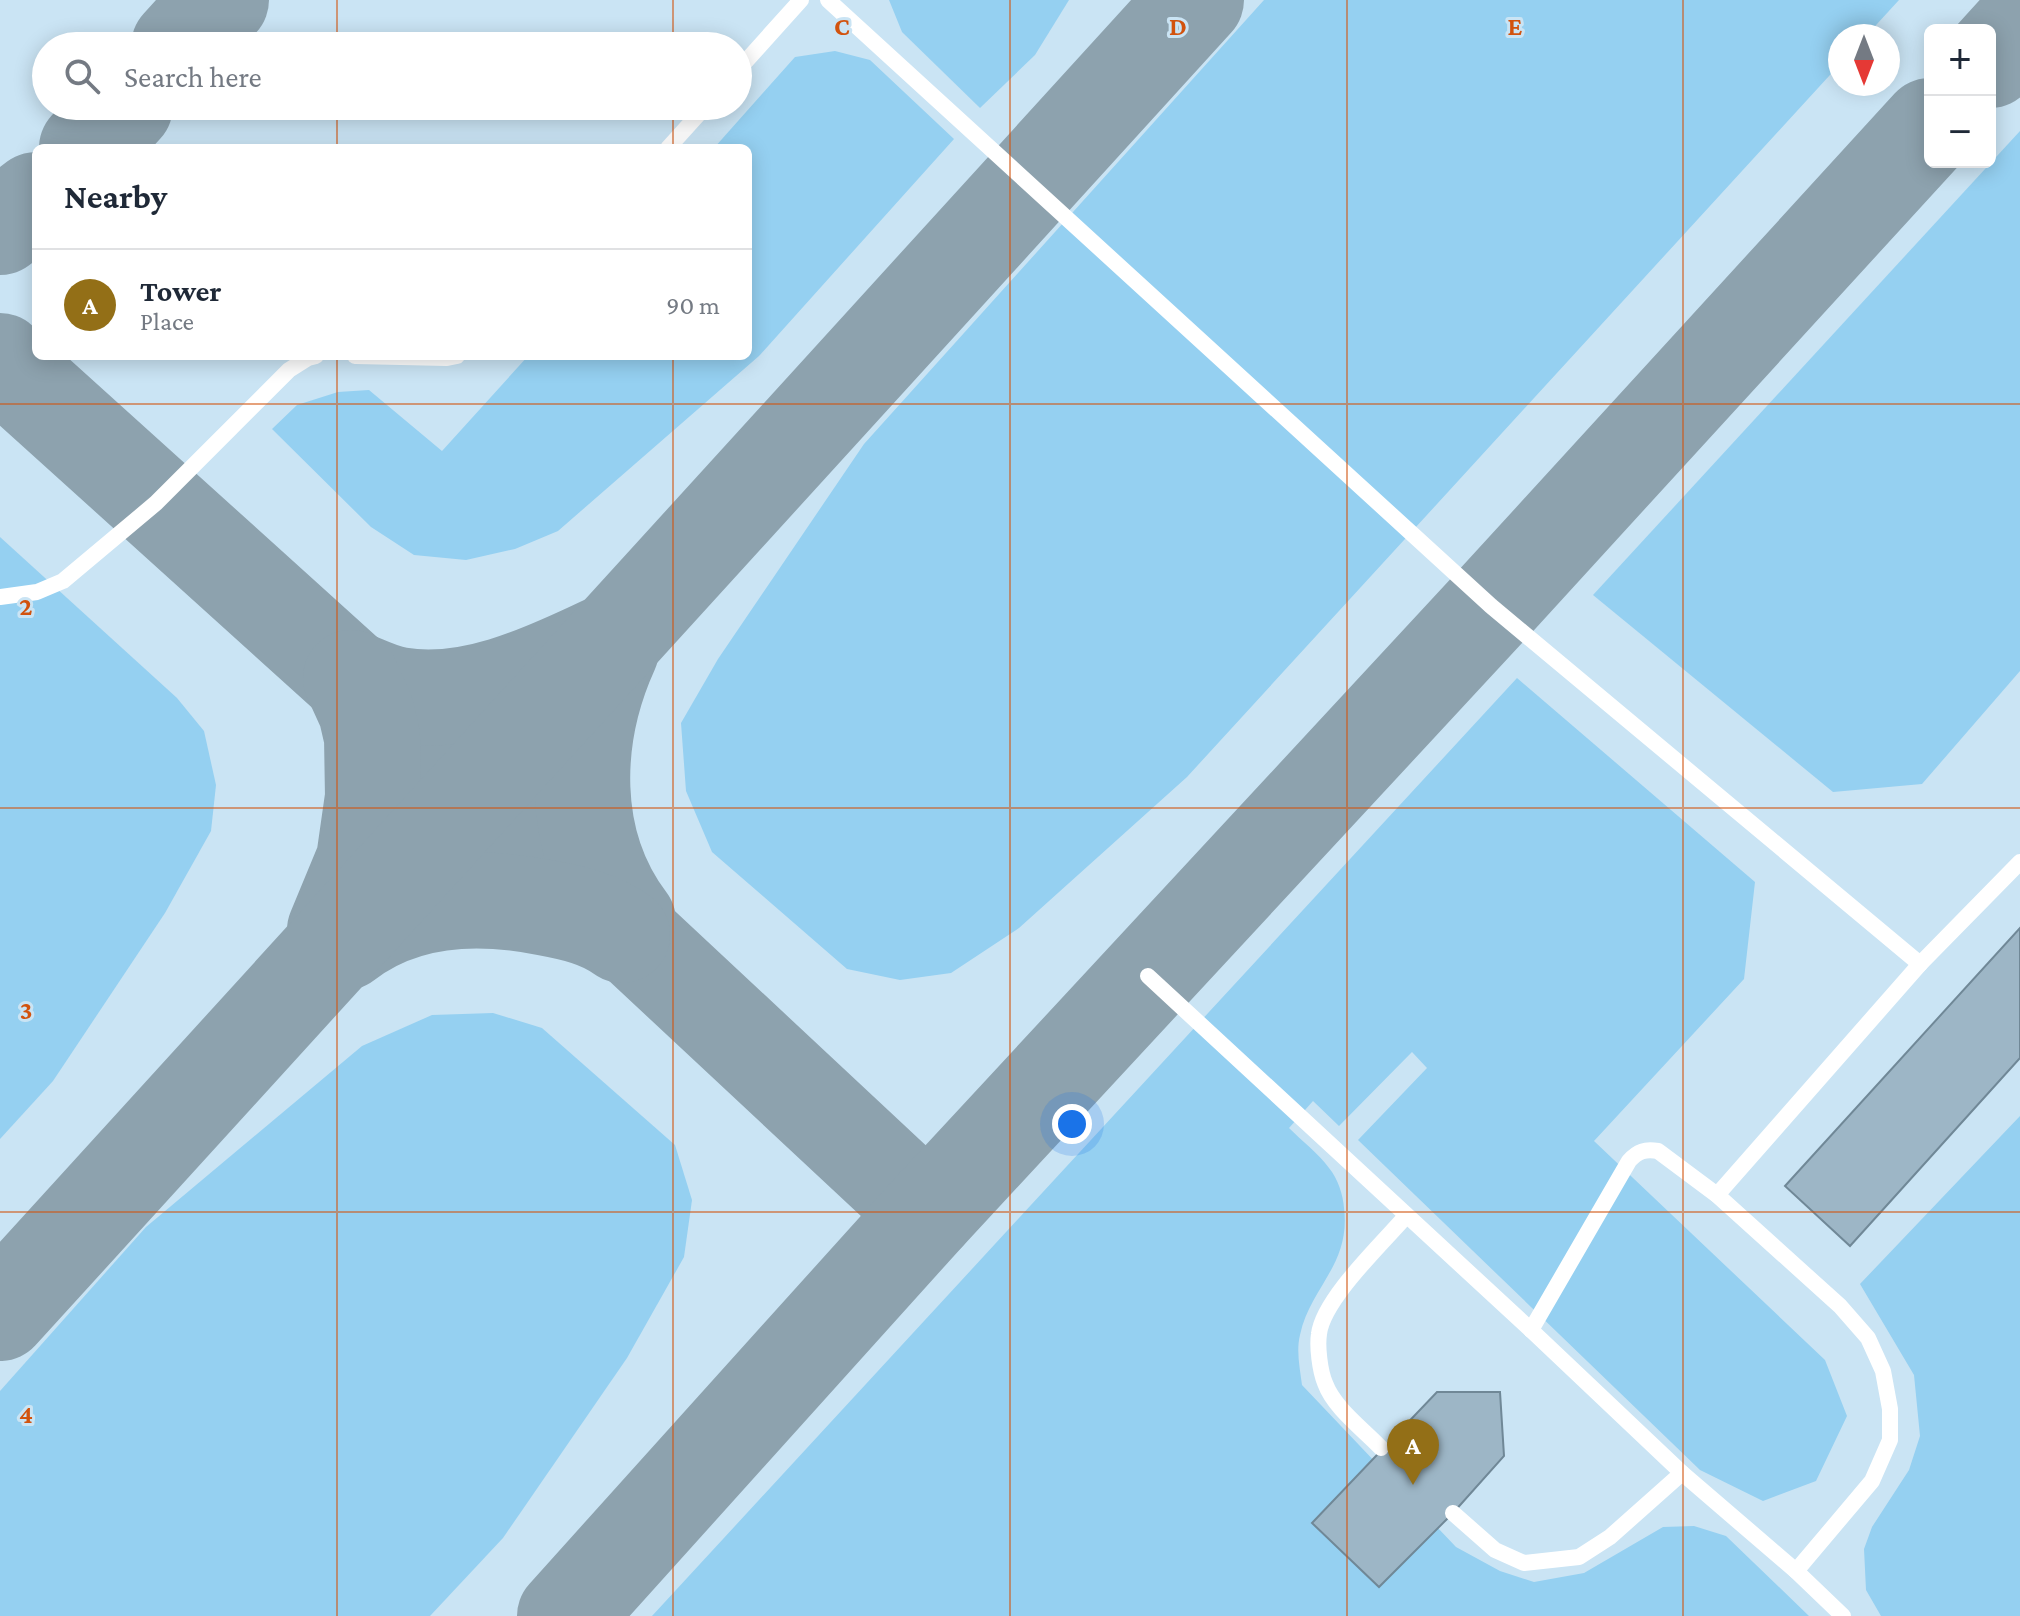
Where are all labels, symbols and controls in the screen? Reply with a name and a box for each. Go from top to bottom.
text: C [834,12,850,41]
text: D [1169,12,1187,41]
text: E [1508,12,1523,41]
north arrow [1828,24,1900,96]
map controls [1924,24,1996,168]
button: + [1924,24,1996,96]
search box [32,32,752,120]
icon: search [60,54,104,98]
text: Search here [124,60,262,93]
button: − [1924,96,1996,168]
text: Nearby [64,178,167,215]
text: Tower [140,274,222,307]
text: A [82,291,98,320]
text: 90 m [666,291,720,320]
text: Place [140,307,194,336]
text: 2 [19,592,33,621]
text: 3 [20,996,32,1025]
your location [1052,1104,1092,1144]
text: 4 [19,1400,33,1429]
pin: A [1387,1419,1439,1485]

